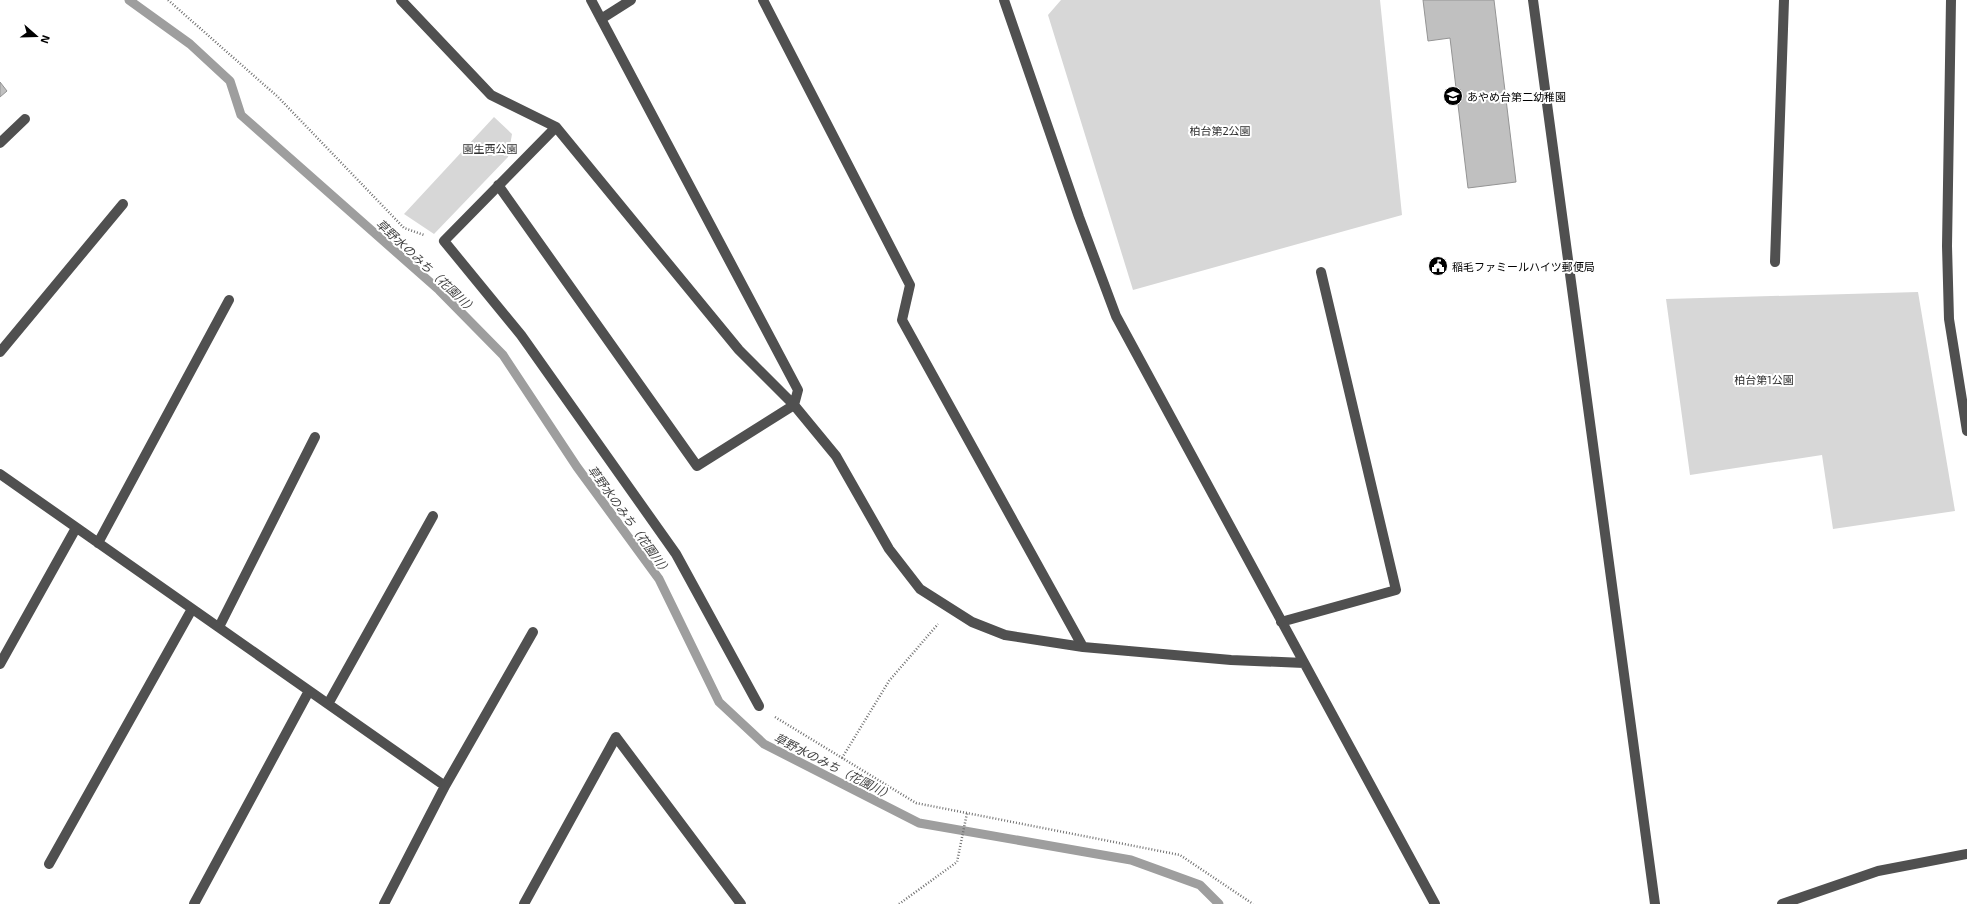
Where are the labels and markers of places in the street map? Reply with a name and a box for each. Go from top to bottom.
school or university icon: あやめ台第二幼稚園 [1442,85,1464,107]
place label: あやめ台第二幼稚園 [1467,90,1566,103]
public building icon: 稲毛ファミールハイツ郵便局 [1427,255,1449,277]
place label: 稲毛ファミールハイツ郵便局 [1452,260,1595,273]

